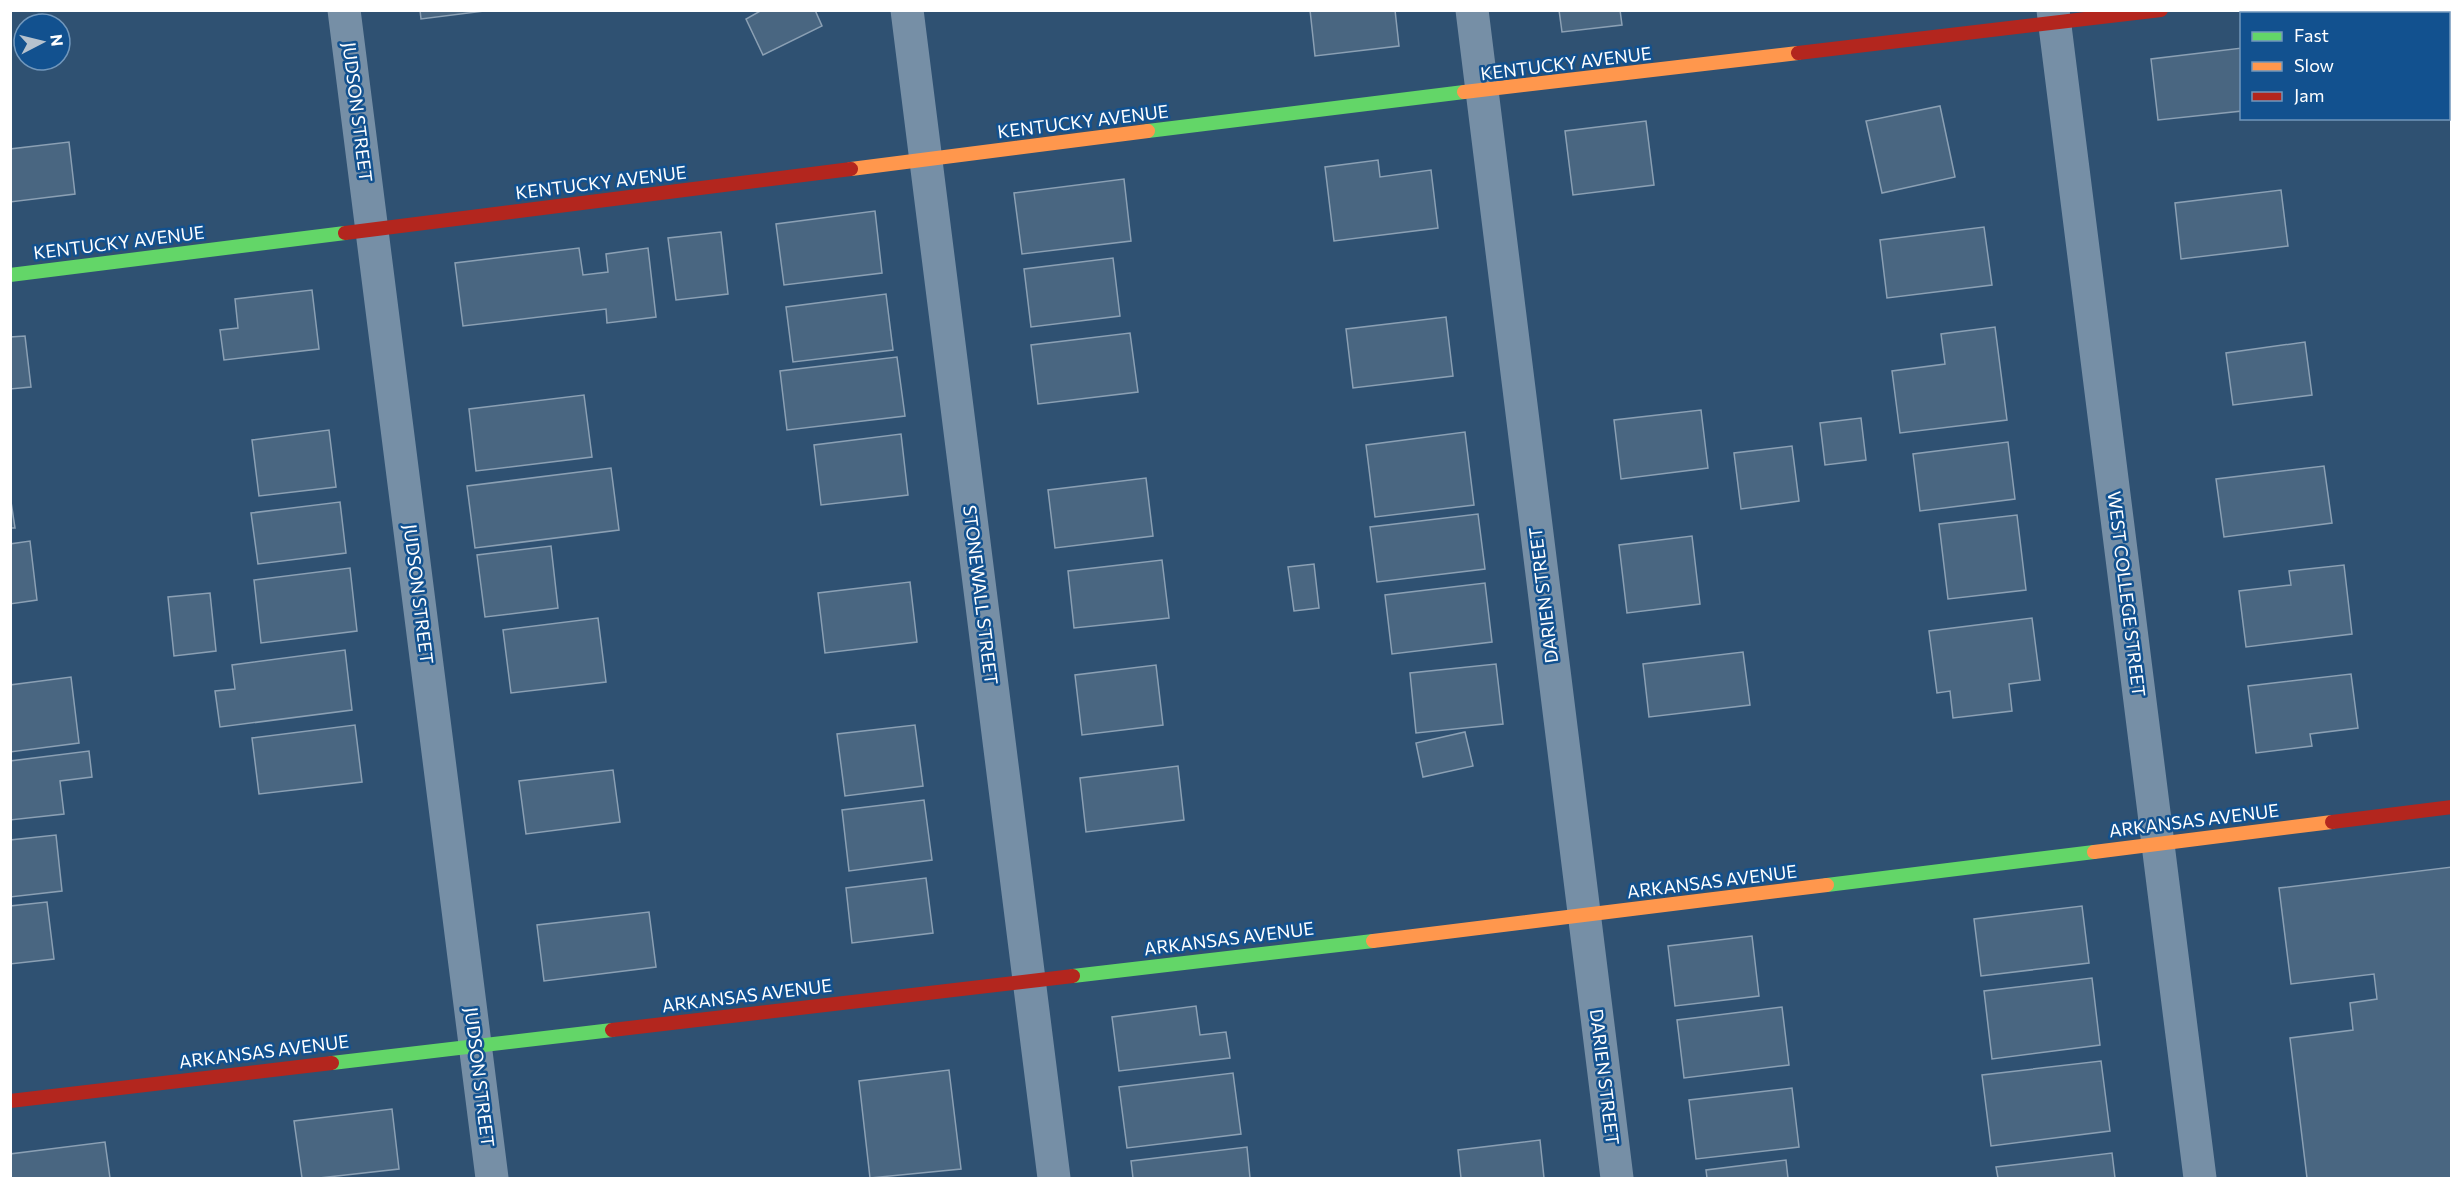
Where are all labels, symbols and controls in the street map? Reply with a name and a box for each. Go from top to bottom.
north arrow [12,12,72,72]
legend [2240,12,2450,120]
text: Fast [2294,24,2329,46]
text: N [47,33,68,47]
street label: JUDSON STREET [338,41,377,183]
street label: KENTUCKY AVENUE [1479,42,1653,84]
text: Slow [2294,54,2334,76]
text: Jam [2294,84,2324,106]
street label: KENTUCKY AVENUE [996,100,1170,142]
street label: KENTUCKY AVENUE [514,161,688,203]
street label: KENTUCKY AVENUE [32,221,206,263]
street label: WEST COLLEGE STREET [2103,490,2151,698]
street label: STONEWALL STREET [959,504,1003,686]
street label: JUDSON STREET [399,523,438,665]
street label: DARIEN STREET [1524,526,1562,664]
street label: ARKANSAS AVENUE [2108,799,2280,841]
street label: ARKANSAS AVENUE [1626,860,1798,902]
street label: ARKANSAS AVENUE [1143,917,1315,959]
street label: ARKANSAS AVENUE [661,974,833,1016]
street label: JUDSON STREET [460,1006,499,1148]
street label: DARIEN STREET [1586,1008,1624,1146]
street label: ARKANSAS AVENUE [178,1030,350,1072]

